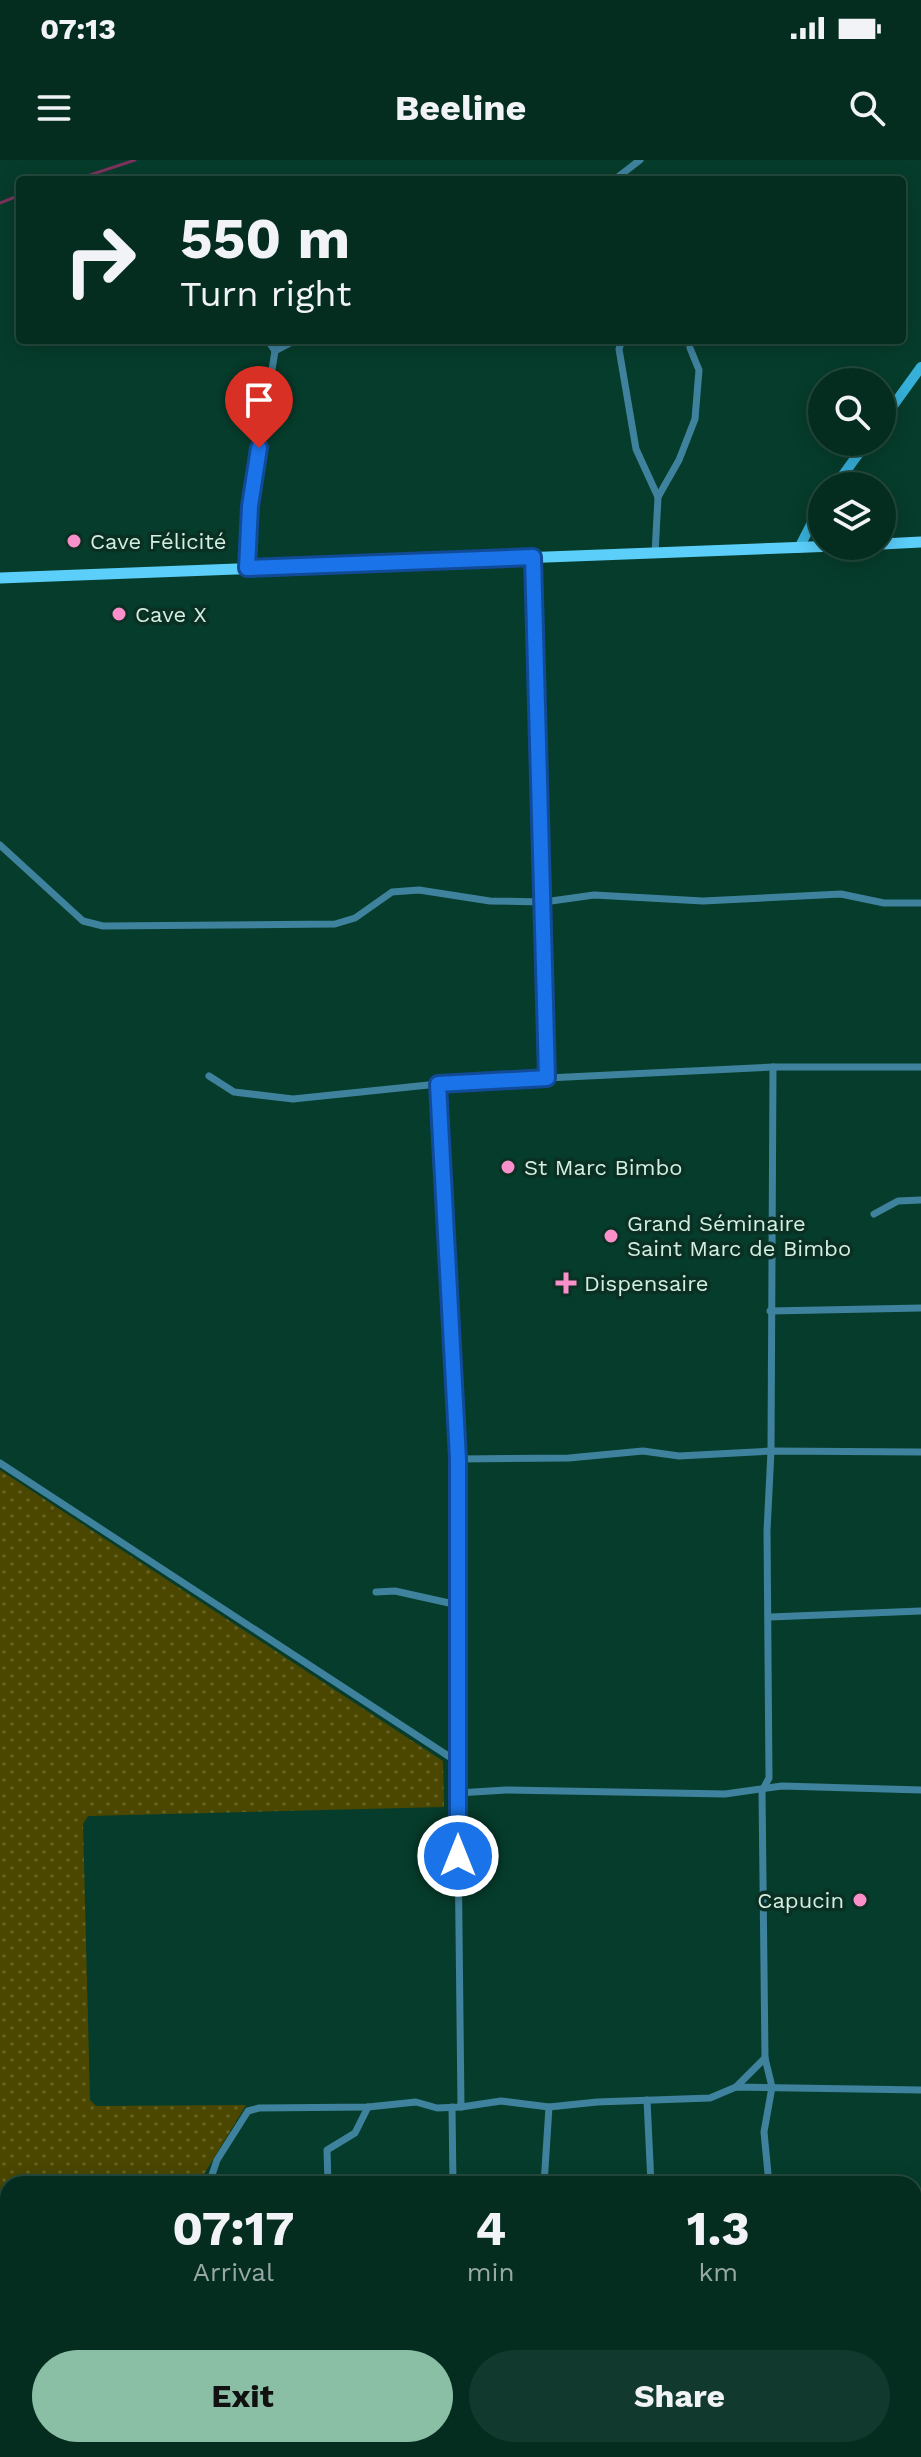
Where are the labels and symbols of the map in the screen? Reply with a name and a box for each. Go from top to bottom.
pin [225,366,293,448]
place label: Cave Félicité [90,529,226,554]
marker: Cave Félicité [65,532,83,550]
place label: Cave X [135,602,207,627]
marker: Cave X [110,605,128,623]
place label: St Marc Bimbo [524,1155,683,1180]
marker: St Marc Bimbo [499,1158,517,1176]
place label: Grand Séminaire Saint Marc de Bimbo [627,1211,851,1261]
marker: Grand Séminaire Saint Marc de Bimbo [602,1227,620,1245]
place label: Dispensaire [584,1271,709,1296]
marker: Dispensaire [555,1272,577,1294]
position arrow [416,1814,500,1898]
place label: Capucin [757,1888,844,1913]
marker: Capucin [851,1891,869,1909]

